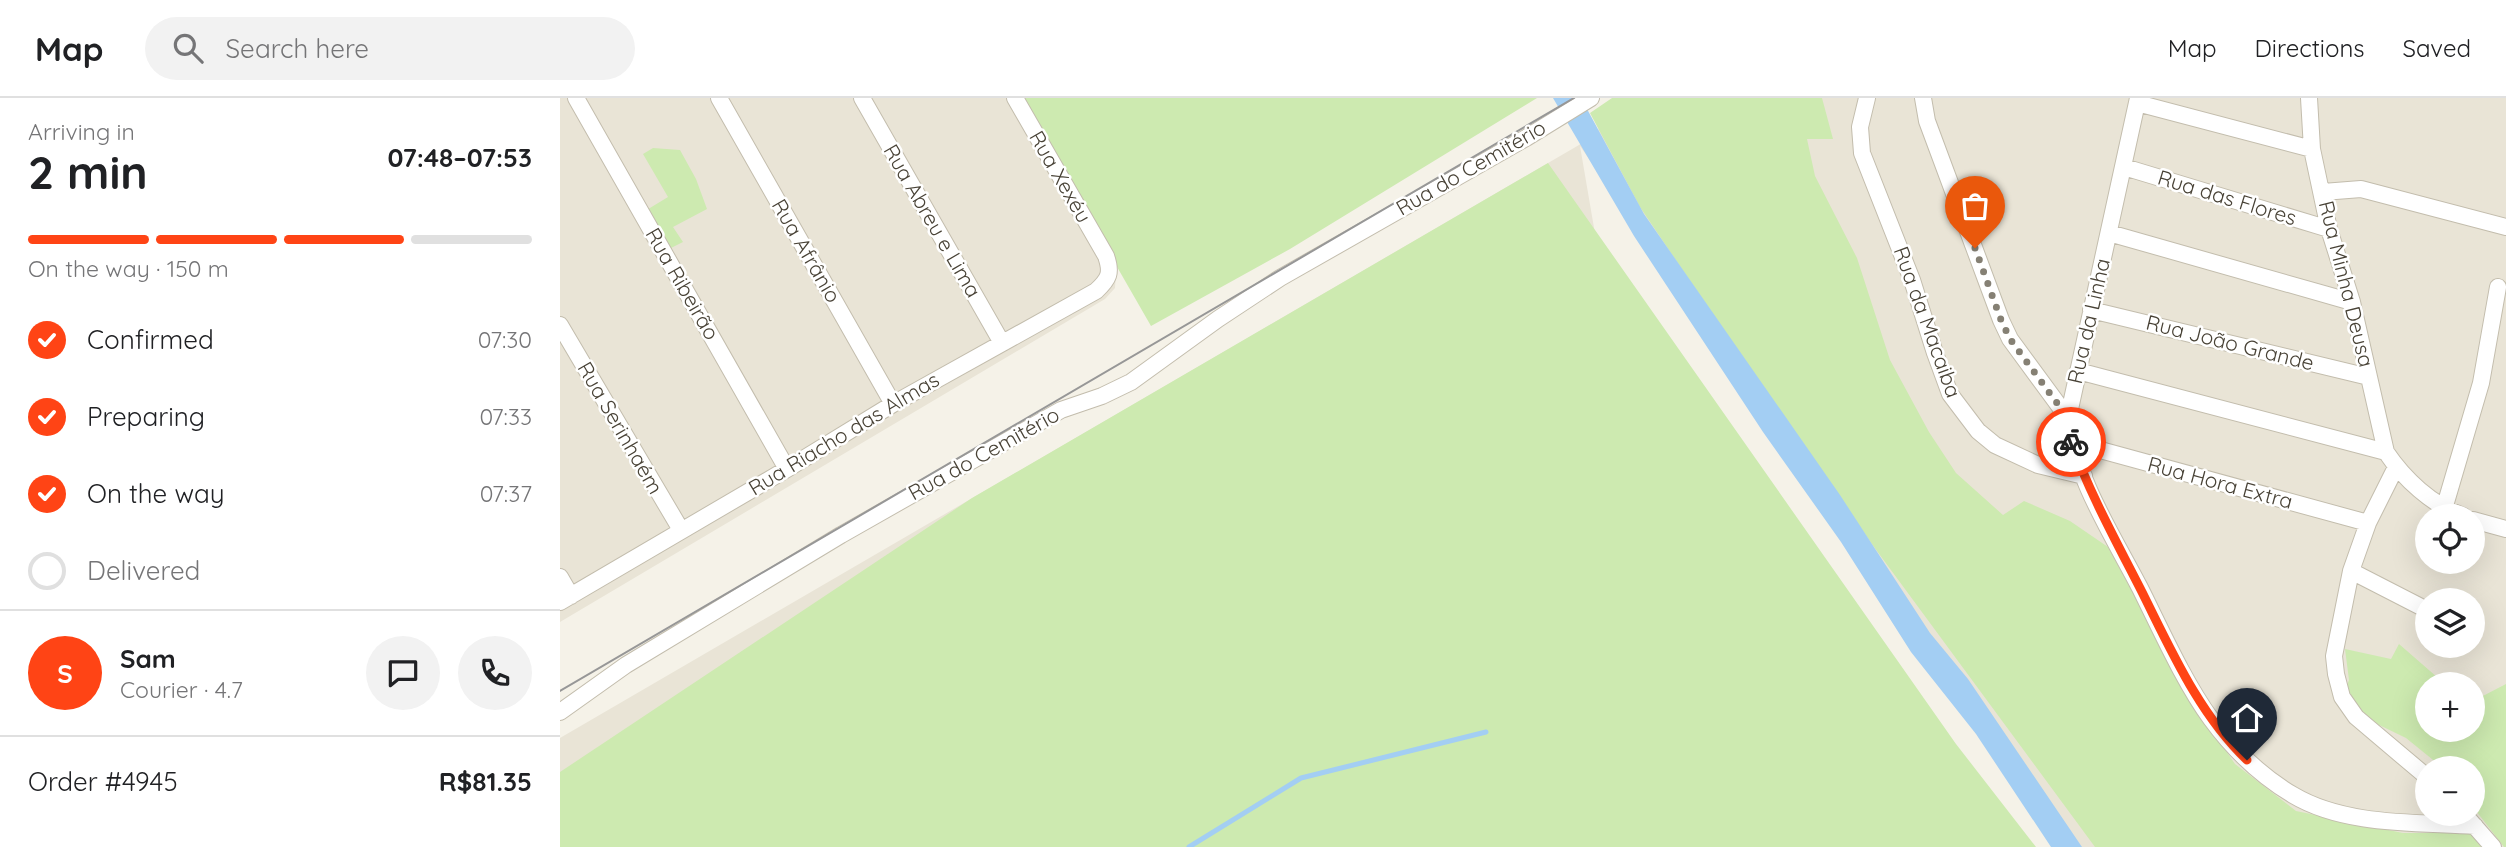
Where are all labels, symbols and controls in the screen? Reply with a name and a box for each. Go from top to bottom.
search box [145,17,635,80]
text: Map [35,28,103,69]
icon: search [169,29,207,67]
text: Search here [225,32,369,65]
text: Map [2168,33,2217,63]
text: Directions [2255,33,2365,63]
text: Saved [2403,33,2471,63]
street label: Rua do Cemitério [1391,114,1550,221]
text: Arriving in [28,117,135,146]
street label: Rua Xexéu [1024,126,1098,227]
street label: Rua Abreu e Lima [878,139,987,302]
text: 07:48–07:53 [388,141,532,174]
text: 2 min [28,143,148,201]
street label: Rua das Flores [2155,164,2300,231]
pin [1945,176,2005,248]
icon: bag [1956,187,1994,225]
street label: Rua Afrânio [767,194,847,307]
street label: Rua Minha Deusa [2314,198,2380,370]
street label: Rua Ribeirão [640,223,725,344]
street label: Rua da Macaiba [1889,242,1967,401]
text: On the way · 150 m [28,254,229,283]
street label: Rua da Linha [2061,256,2115,386]
street label: Rua João Grande [2144,309,2317,375]
icon: check [28,321,66,359]
text: Confirmed [87,323,214,356]
text: 07:30 [478,325,532,354]
street label: Rua Serinhaém [573,357,669,498]
street label: Rua Riacho das Almas [743,366,944,500]
icon: check [28,398,66,436]
text: Preparing [87,400,205,433]
street label: Rua do Cemitério [903,401,1064,505]
text: 07:33 [479,402,532,431]
courier [2036,407,2106,477]
icon: bike [2052,423,2090,461]
street label: Rua Hora Extra [2145,450,2296,514]
icon: check [28,475,66,513]
text: On the way [87,477,225,510]
text: 07:37 [480,479,532,508]
map controls [2415,504,2485,826]
button: locate [2415,504,2485,574]
text: Delivered [87,554,200,587]
button: layers [2415,588,2485,658]
button: chat [366,636,440,710]
button: phone [458,636,532,710]
text: Sam [120,642,176,675]
text: S [57,657,73,690]
button: + [2415,672,2485,742]
text: Courier · 4.7 [120,675,243,704]
pin [2217,688,2277,760]
icon: home [2228,699,2266,737]
button: − [2415,756,2485,826]
text: Order #4945 [28,765,178,798]
text: R$81.35 [439,765,532,798]

